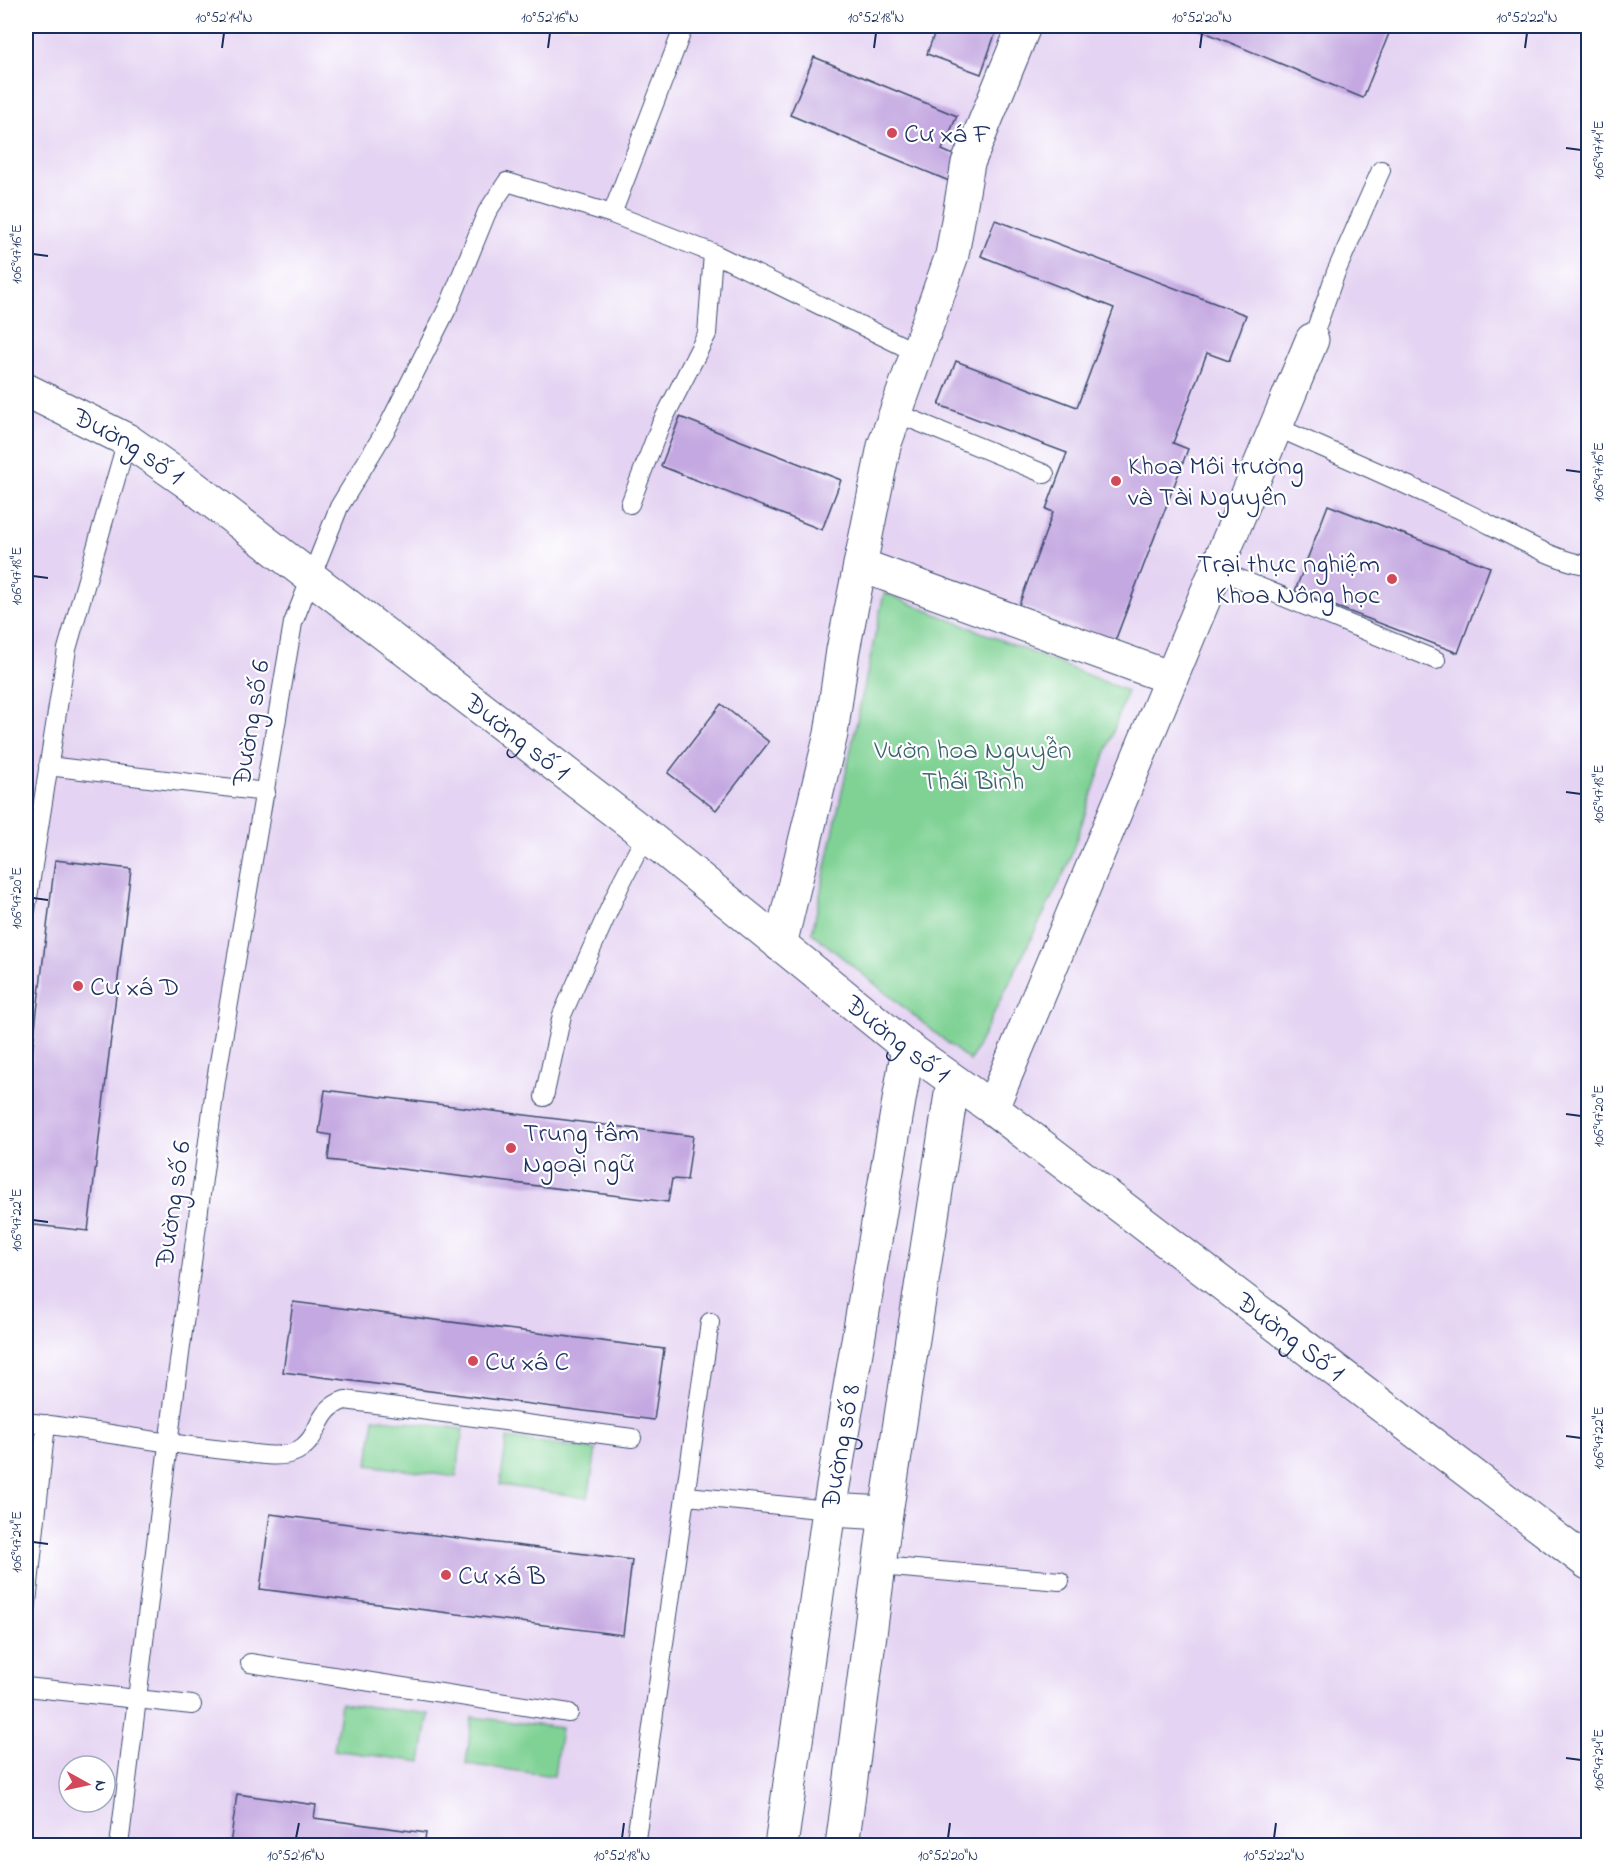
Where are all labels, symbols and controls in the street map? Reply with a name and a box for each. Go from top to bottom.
text: 10°52'14"N [195,7,253,29]
text: 10°52'16"N [521,7,579,29]
text: 10°52'18"N [848,7,904,29]
text: 10°52'20"N [1172,7,1232,29]
text: 10°52'22"N [1496,7,1558,29]
place label: Cư xá F [904,116,991,155]
text: 106°47'14"E [1588,120,1610,180]
marker: Cư xá F [885,126,899,140]
text: 106°47'16"E [6,224,28,284]
street label: Đường số 1 [64,399,191,496]
text: 106°47'16"E [1588,442,1610,502]
place label: Khoa Môi trường và Tài Nguyên [1128,448,1304,518]
marker: Khoa Môi trường và Tài Nguyên [1109,474,1123,488]
place label: Trại thực nghiệm Khoa Nông học [1197,546,1380,616]
text: 106°47'18"E [6,547,28,605]
marker: Trại thực nghiệm Khoa Nông học [1385,572,1399,586]
street label: Đường số 6 [223,657,282,791]
street label: Đường số 1 [454,684,577,792]
park label: Vườn hoa Nguyễn Thái Bình [873,732,1072,802]
text: 106°47'18"E [1588,765,1610,823]
text: 106°47'20"E [6,867,28,929]
place label: Cư xá D [90,969,179,1008]
marker: Cư xá D [71,979,85,993]
street label: Đường số 1 [834,986,957,1094]
text: 106°47'20"E [1588,1085,1610,1147]
place label: Trung tâm Ngoại ngữ [523,1115,639,1185]
street label: Đường số 6 [146,1138,203,1271]
marker: Trung tâm Ngoại ngữ [504,1141,518,1155]
text: 106°47'22"E [6,1188,28,1252]
street label: Đường Số 1 [1226,1283,1352,1393]
place label: Cư xá C [485,1344,569,1383]
marker: Cư xá C [466,1354,480,1368]
street label: Đường số 8 [812,1381,872,1513]
text: 106°47'22"E [1588,1406,1610,1470]
text: 106°47'24"E [6,1511,28,1573]
place label: Cư xá B [458,1558,546,1597]
marker: Cư xá B [439,1568,453,1582]
text: 106°47'24"E [1588,1729,1610,1791]
north arrow [57,1754,117,1814]
text: N [87,1779,113,1793]
text: 10°52'16"N [267,1845,325,1867]
text: 10°52'18"N [594,1845,650,1867]
text: 10°52'20"N [918,1845,978,1867]
text: 10°52'22"N [1243,1845,1305,1867]

